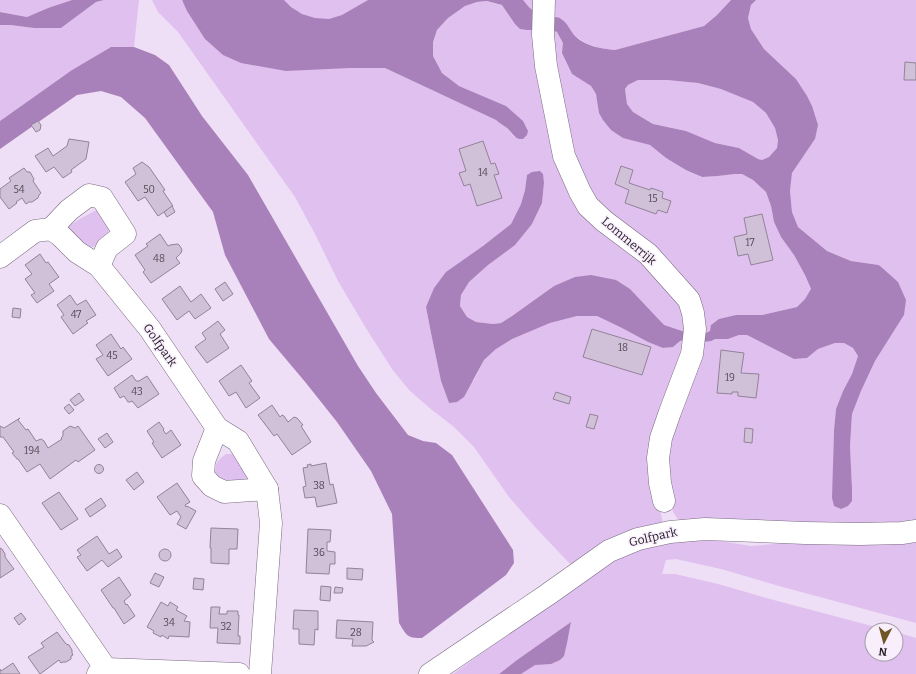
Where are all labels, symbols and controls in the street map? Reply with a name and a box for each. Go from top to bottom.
house number: 14 [478,167,488,179]
house number: 54 [13,184,25,196]
house number: 50 [143,184,155,196]
house number: 15 [648,193,658,205]
street label: Lommerrijk [599,214,659,268]
house number: 17 [746,237,754,249]
house number: 48 [153,253,165,265]
house number: 47 [71,309,81,321]
street label: Golfpark [140,321,180,369]
house number: 18 [618,342,628,354]
house number: 45 [106,350,118,362]
house number: 19 [725,372,735,384]
house number: 43 [131,386,143,398]
house number: 194 [24,445,40,457]
house number: 38 [313,480,325,492]
street label: Golfpark [627,525,679,549]
house number: 36 [313,547,325,559]
house number: 34 [163,617,175,629]
house number: 32 [220,621,232,633]
north arrow [864,622,904,662]
house number: 28 [350,627,362,639]
text: N [878,644,888,658]

